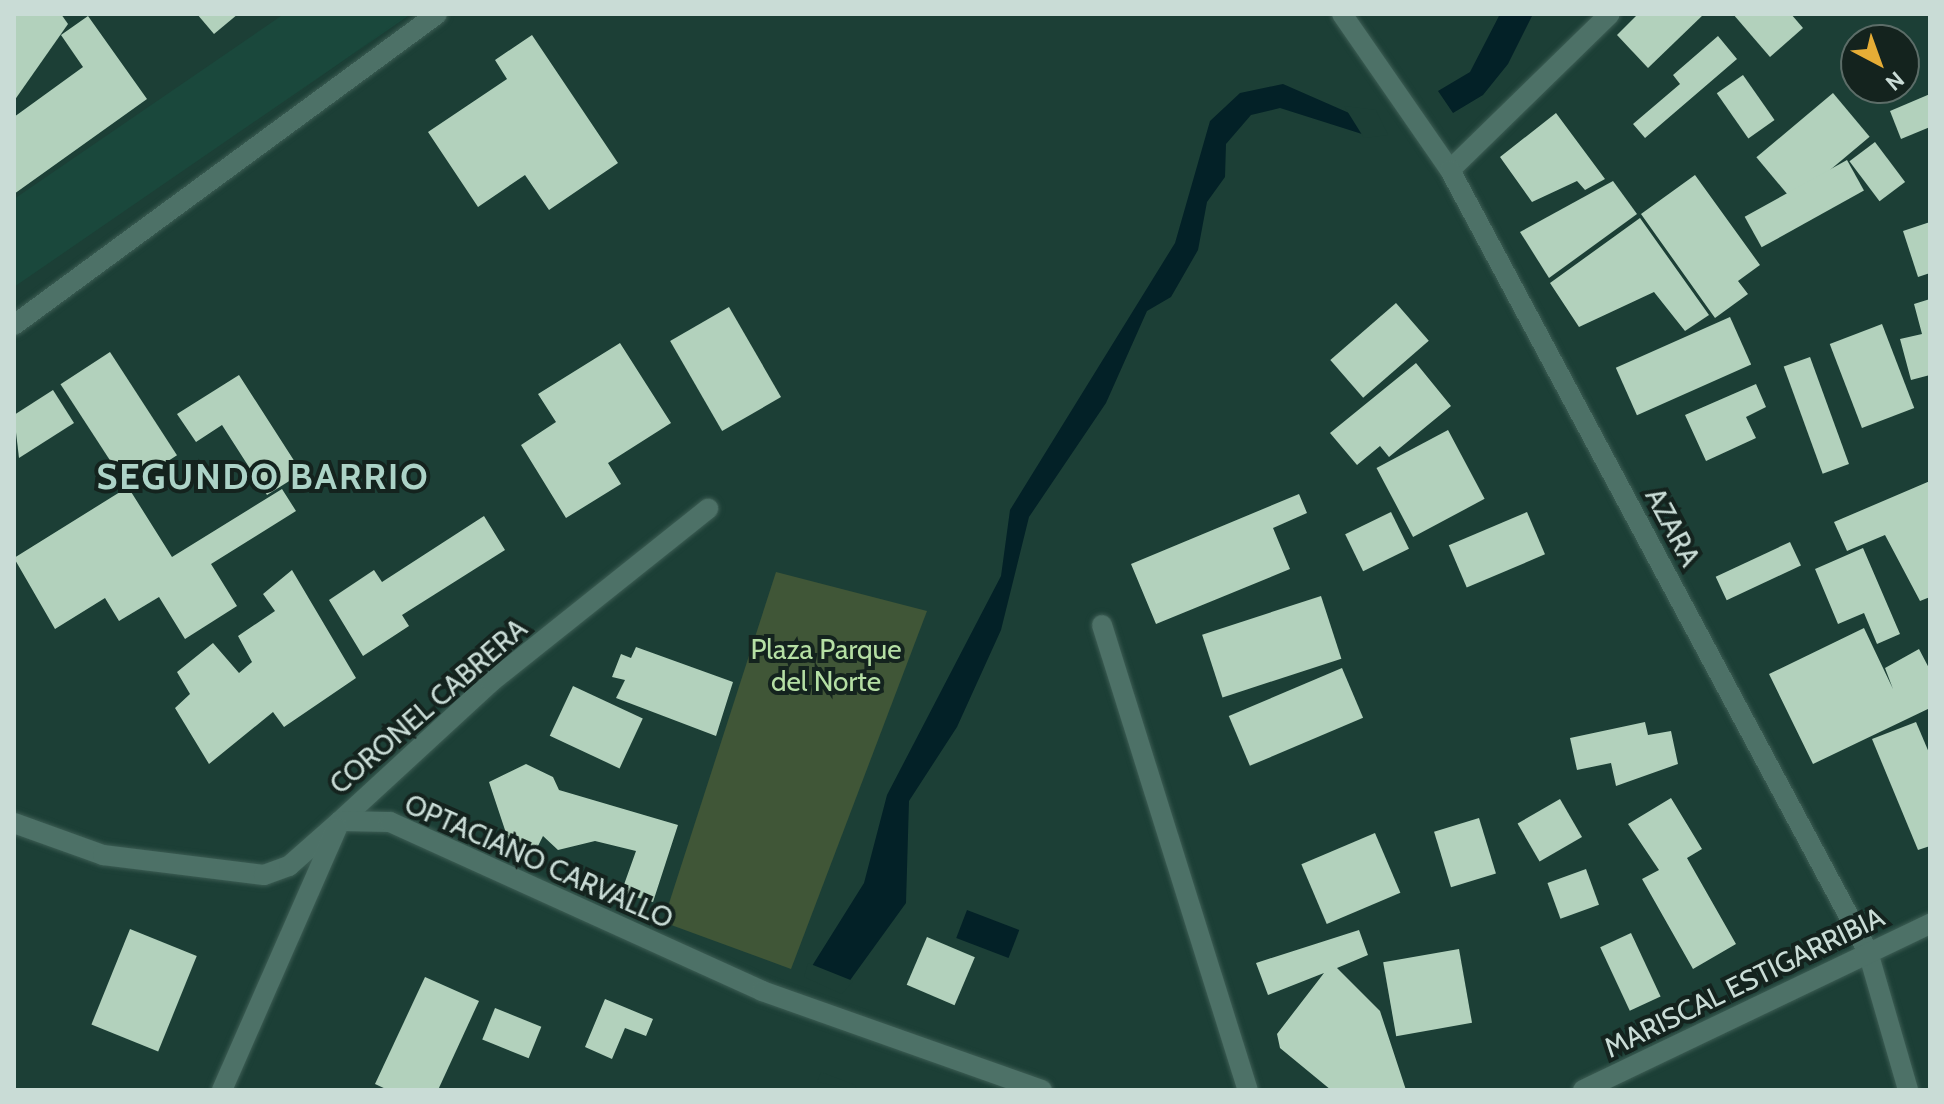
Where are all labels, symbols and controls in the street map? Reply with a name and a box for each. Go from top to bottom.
north arrow [1840,24,1920,104]
text: N [1880,66,1909,96]
district label: SEGUNDO BARRIO [96,455,430,499]
street label: AZARA [1638,482,1708,572]
street label: CORONEL CABRERA [323,611,533,801]
park label: Plaza Parque del Norte [750,632,902,698]
street label: OPTACIANO CARVALLO [400,787,678,935]
street label: MARISCAL ESTIGARRIBIA [1599,900,1889,1064]

